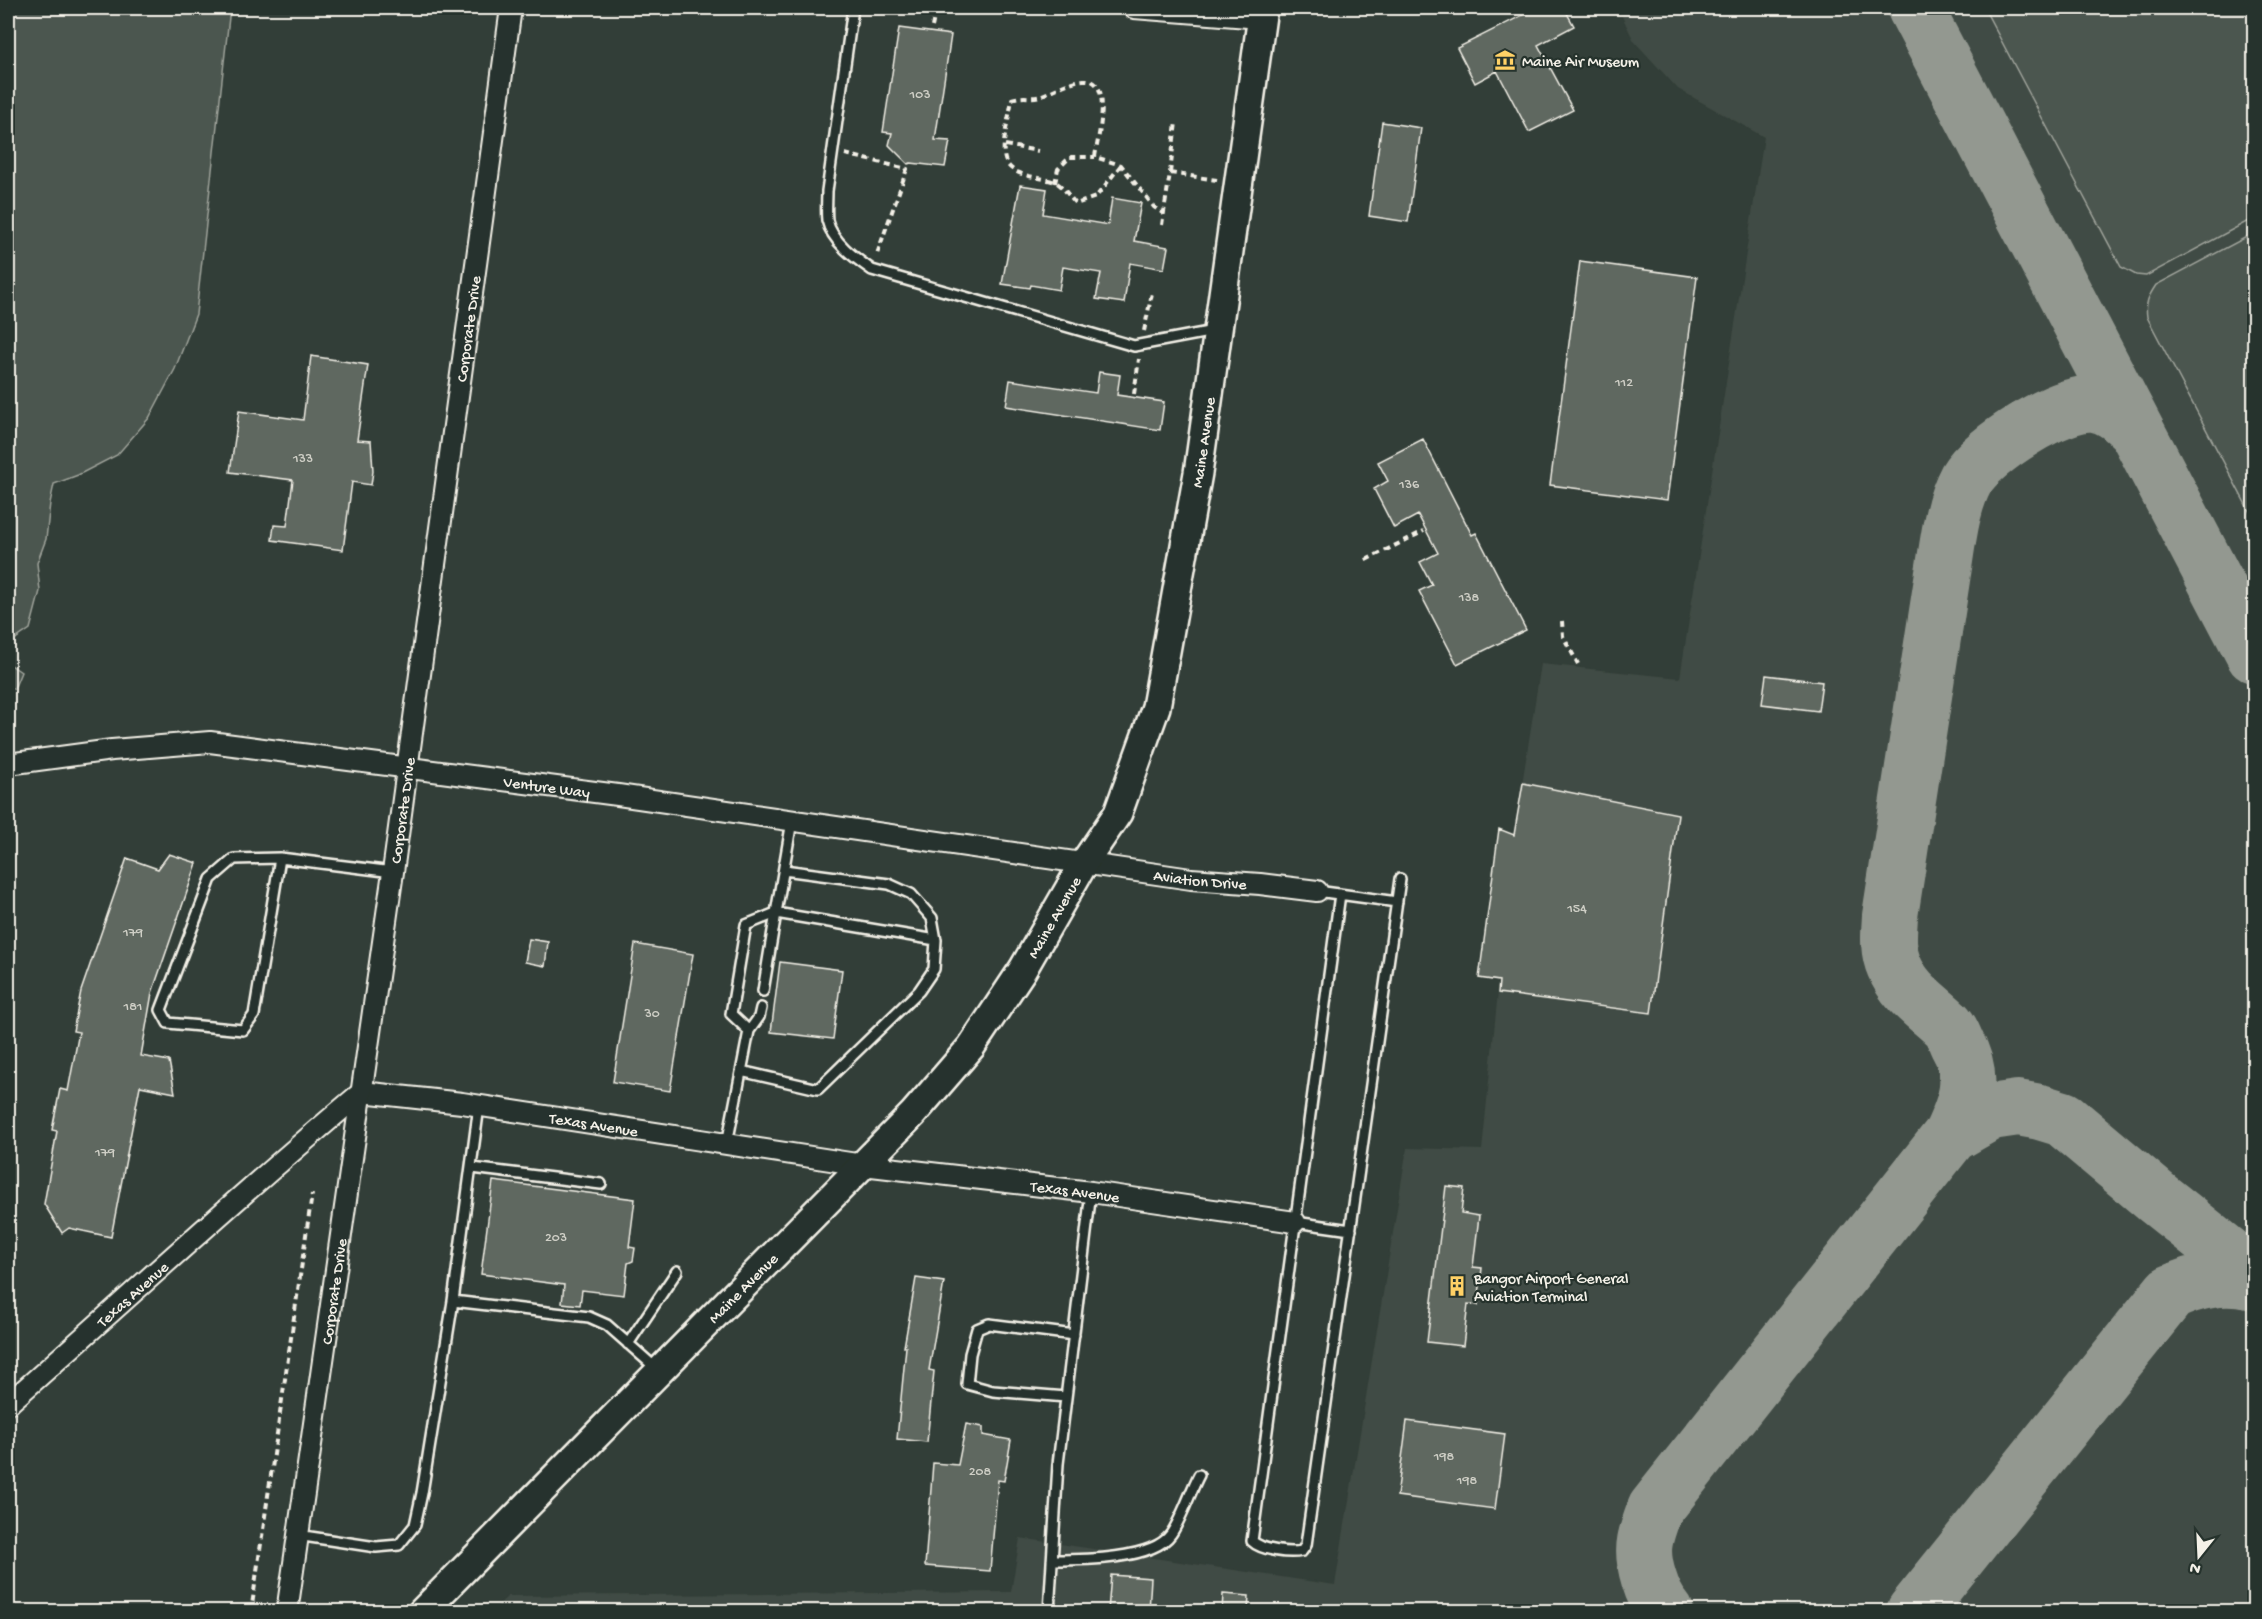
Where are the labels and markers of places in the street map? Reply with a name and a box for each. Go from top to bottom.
museum icon: Maine Air Museum [1493,48,1517,72]
place label: Maine Air Museum [1522,54,1640,73]
place label: Bangor Airport General Aviation Terminal [1473,1271,1629,1308]
building icon: Bangor Airport General Aviation Terminal [1445,1274,1469,1298]

